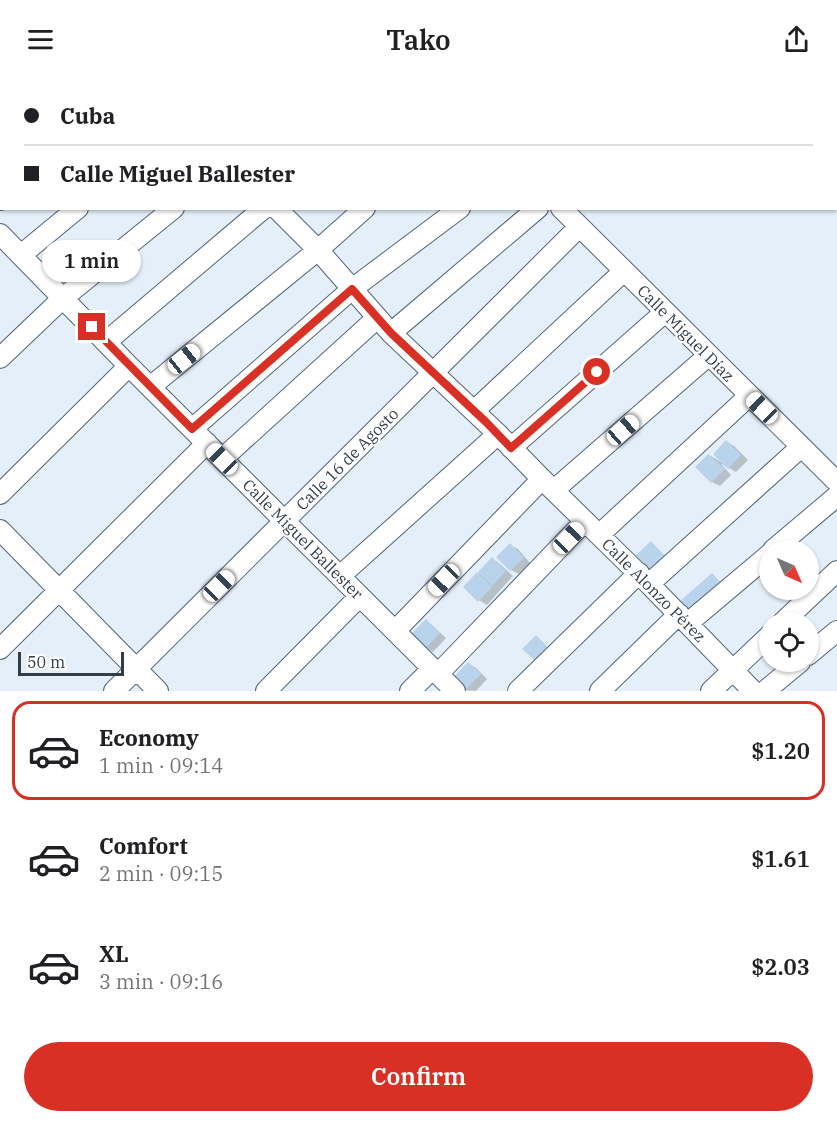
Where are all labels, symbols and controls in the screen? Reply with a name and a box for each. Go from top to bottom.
text: Tako [386,22,451,57]
icon: menu [24,23,57,56]
icon: share [780,23,813,56]
text: Cuba [60,101,115,130]
text: Calle Miguel Ballester [60,159,295,188]
callout: 1 min [42,240,142,282]
text: 1 min [64,247,119,274]
street label: Calle Miguel Díaz [633,280,739,386]
route end [78,313,105,340]
car [164,341,204,377]
route start [583,358,610,385]
car [743,389,781,427]
street label: Calle 16 de Agosto [292,404,402,514]
car [604,411,642,449]
car [203,440,241,478]
street label: Calle Miguel Ballester [239,475,367,603]
car [550,519,588,557]
street label: Calle Alonzo Pérez [598,534,710,646]
north arrow [759,540,819,600]
map controls [759,540,819,672]
car [425,561,463,599]
car [200,567,238,605]
button: locate [759,612,819,672]
scale bar [18,649,124,676]
text: 50 m [27,652,65,672]
text: Economy [99,723,199,752]
icon: car [27,724,81,778]
text: $1.20 [751,736,810,765]
text: 1 min · 09:14 [99,752,223,779]
text: Comfort [99,831,188,860]
icon: car [27,832,81,886]
text: $1.61 [751,844,810,873]
text: 2 min · 09:15 [99,860,223,887]
text: XL [99,939,129,968]
icon: car [27,940,81,994]
text: $2.03 [751,952,810,981]
text: 3 min · 09:16 [99,968,223,995]
button: Confirm [24,1042,813,1111]

